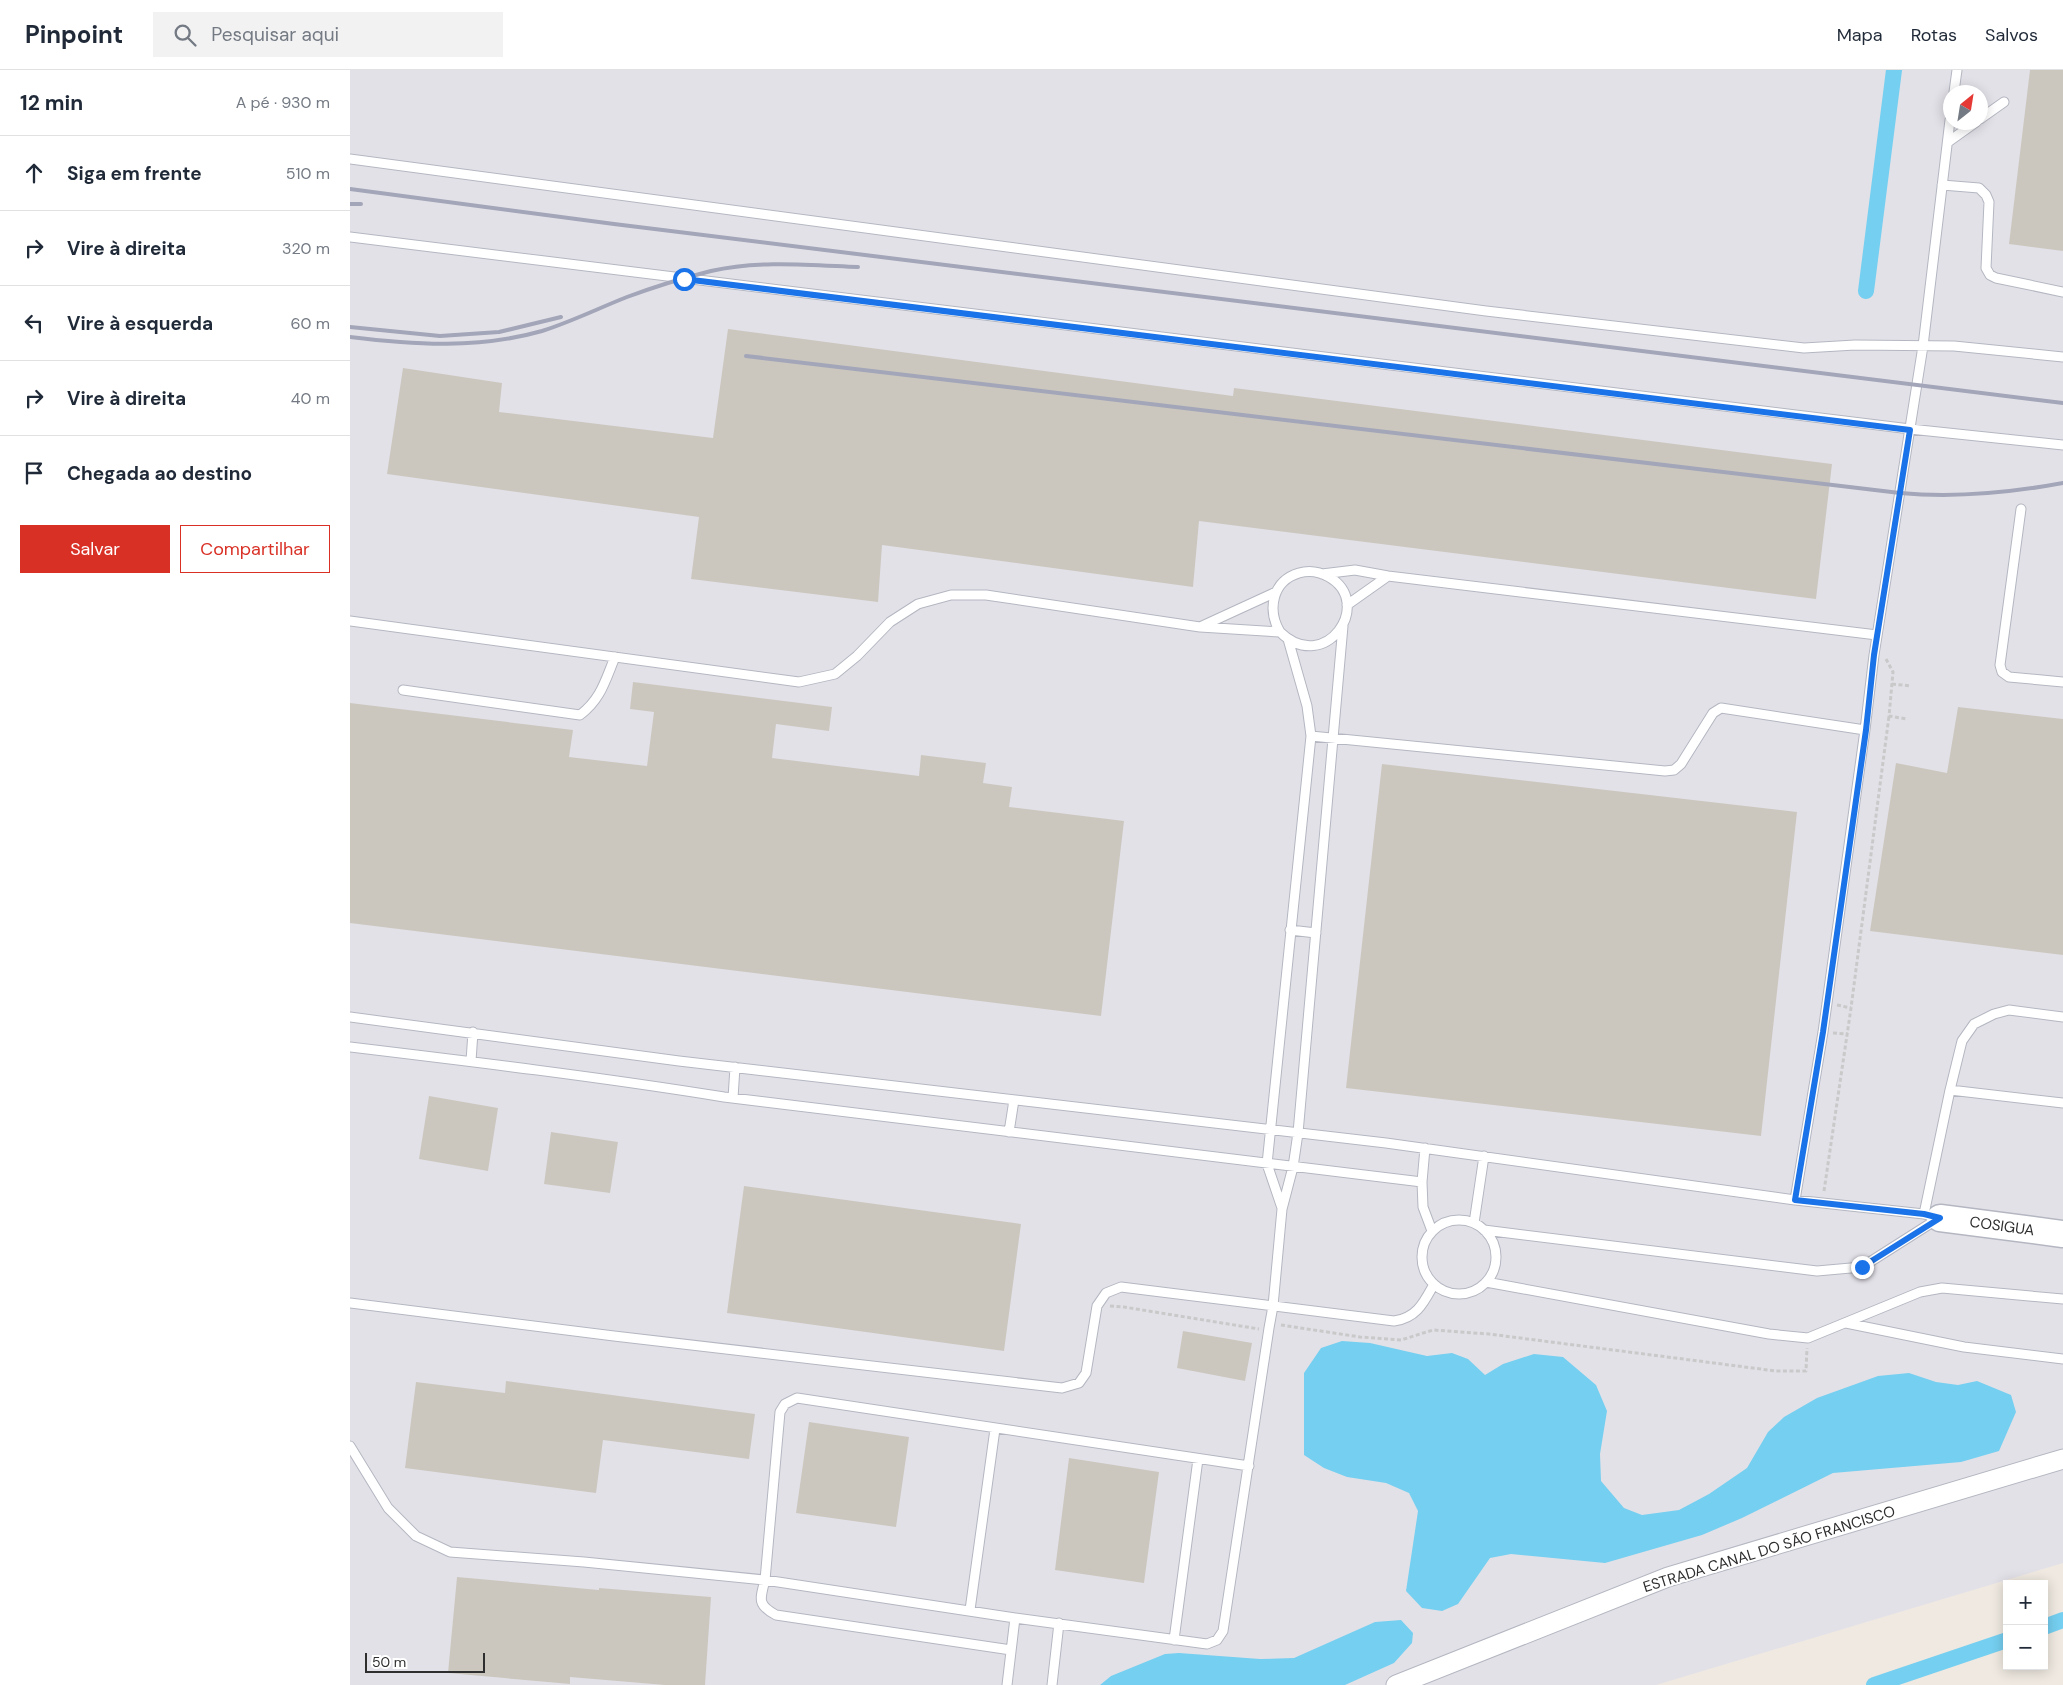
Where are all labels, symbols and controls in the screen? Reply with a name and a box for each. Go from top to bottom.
search box [153,12,503,57]
text: Pinpoint [25,19,123,50]
icon: search [171,21,199,49]
text: Pesquisar aqui [211,22,339,47]
text: Mapa [1837,23,1883,47]
text: Rotas [1911,23,1957,47]
text: Salvos [1985,23,2038,47]
north arrow [1943,85,1988,130]
text: 12 min [20,89,83,117]
text: A pé · 930 m [236,92,330,113]
icon: ahead [20,159,48,187]
text: Siga em frente [67,161,202,186]
text: 510 m [286,163,330,184]
icon: right [20,234,48,262]
text: Vire à direita [67,236,186,261]
text: 320 m [282,238,330,259]
route start [673,268,696,291]
icon: left [20,309,48,337]
text: Vire à esquerda [67,311,213,336]
text: 60 m [290,313,330,334]
icon: right [20,384,48,412]
text: Vire à direita [67,386,186,411]
text: 40 m [291,388,330,409]
icon: arrive [20,459,48,487]
text: Chegada ao destino [67,461,252,486]
button: Salvar [20,525,170,573]
button: Compartilhar [180,525,330,573]
street label: COSIGUA [1968,1212,2036,1240]
route end [1851,1256,1874,1279]
street label: ESTRADA CANAL DO SÃO FRANCISCO [1641,1501,1897,1597]
map controls [2003,1580,2048,1670]
button: + [2003,1580,2048,1625]
button: − [2003,1625,2048,1670]
scale bar [365,1650,485,1673]
text: 50 m [372,1653,406,1671]

